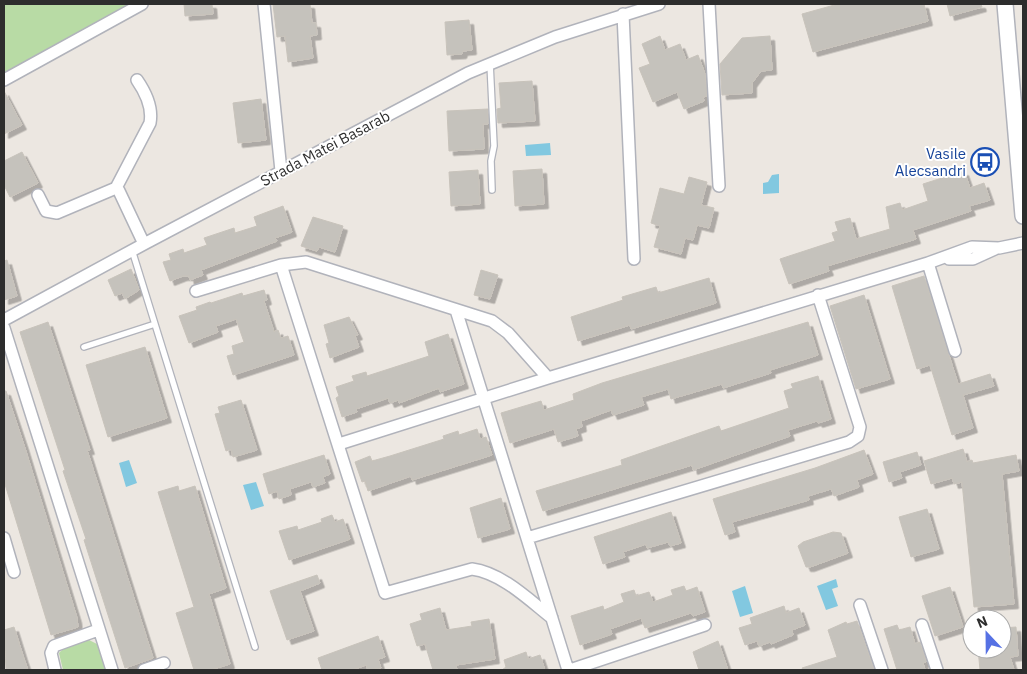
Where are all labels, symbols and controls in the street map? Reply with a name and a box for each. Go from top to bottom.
street label: Strada Matei Basarab [257,106,393,190]
place label: Vasile Alecsandri [895,144,966,180]
bus stop icon: Vasile Alecsandri [970,147,1000,177]
north arrow [962,609,1012,659]
text: N [974,612,990,632]

